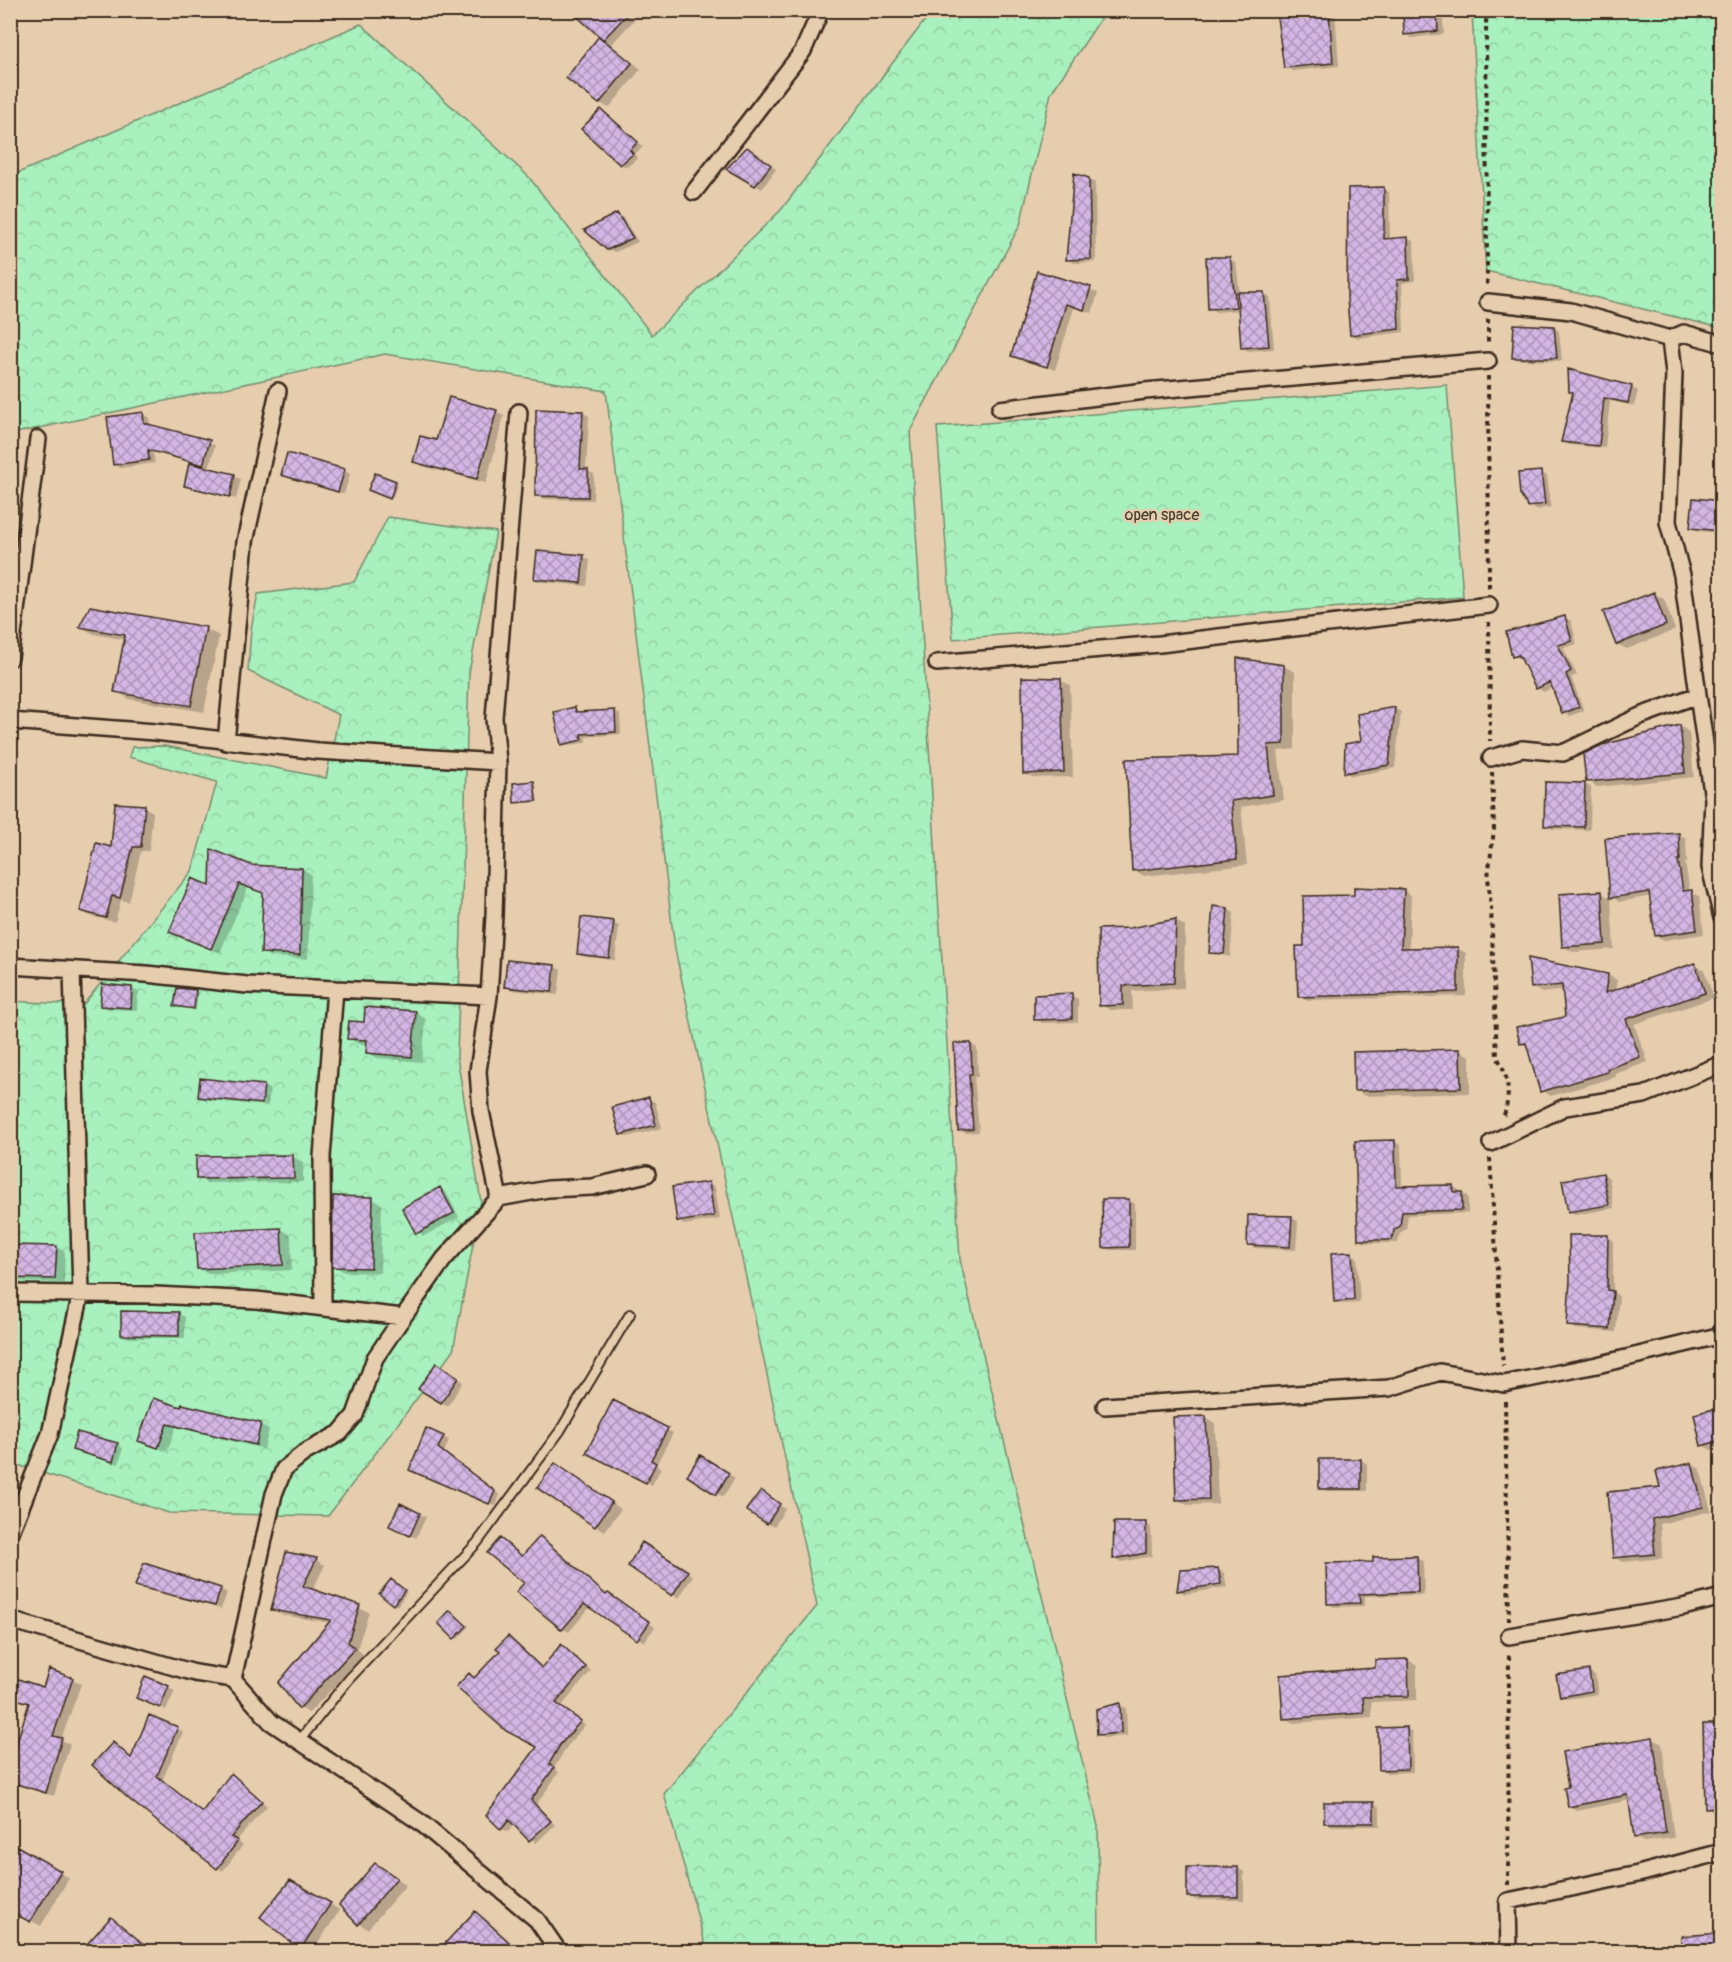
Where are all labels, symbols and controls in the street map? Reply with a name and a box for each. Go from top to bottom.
park label: open space [1125,505,1199,525]

